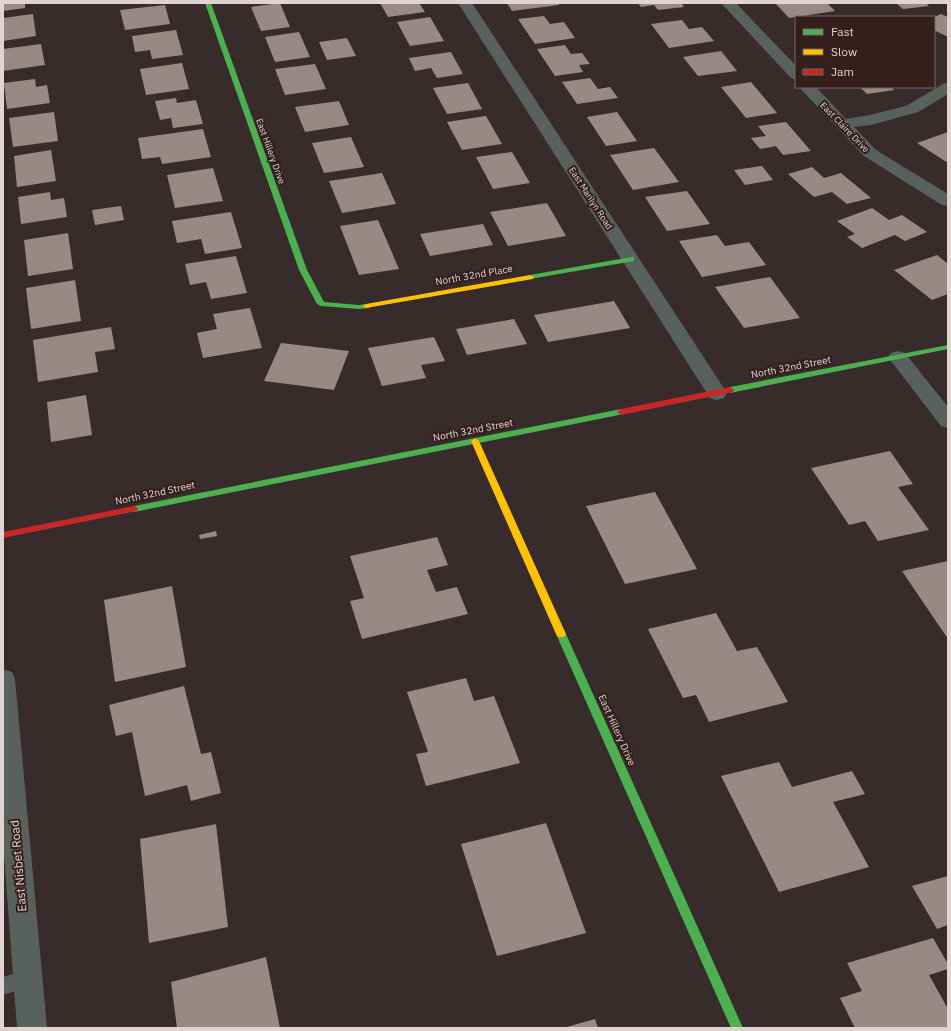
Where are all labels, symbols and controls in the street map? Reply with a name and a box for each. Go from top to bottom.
legend [795,16,935,88]
text: Fast [831,24,854,39]
text: Slow [831,44,857,59]
text: Jam [831,64,854,79]
street label: East Claire Drive [818,99,872,155]
street label: East Hillery Drive [254,117,288,185]
street label: East Marilyn Road [567,165,615,231]
street label: North 32nd Place [434,262,514,288]
street label: North 32nd Street [750,353,833,381]
street label: North 32nd Street [432,416,515,444]
street label: North 32nd Street [114,478,197,508]
street label: East Hillery Drive [595,692,639,768]
street label: East Nisbet Road [7,820,29,912]

